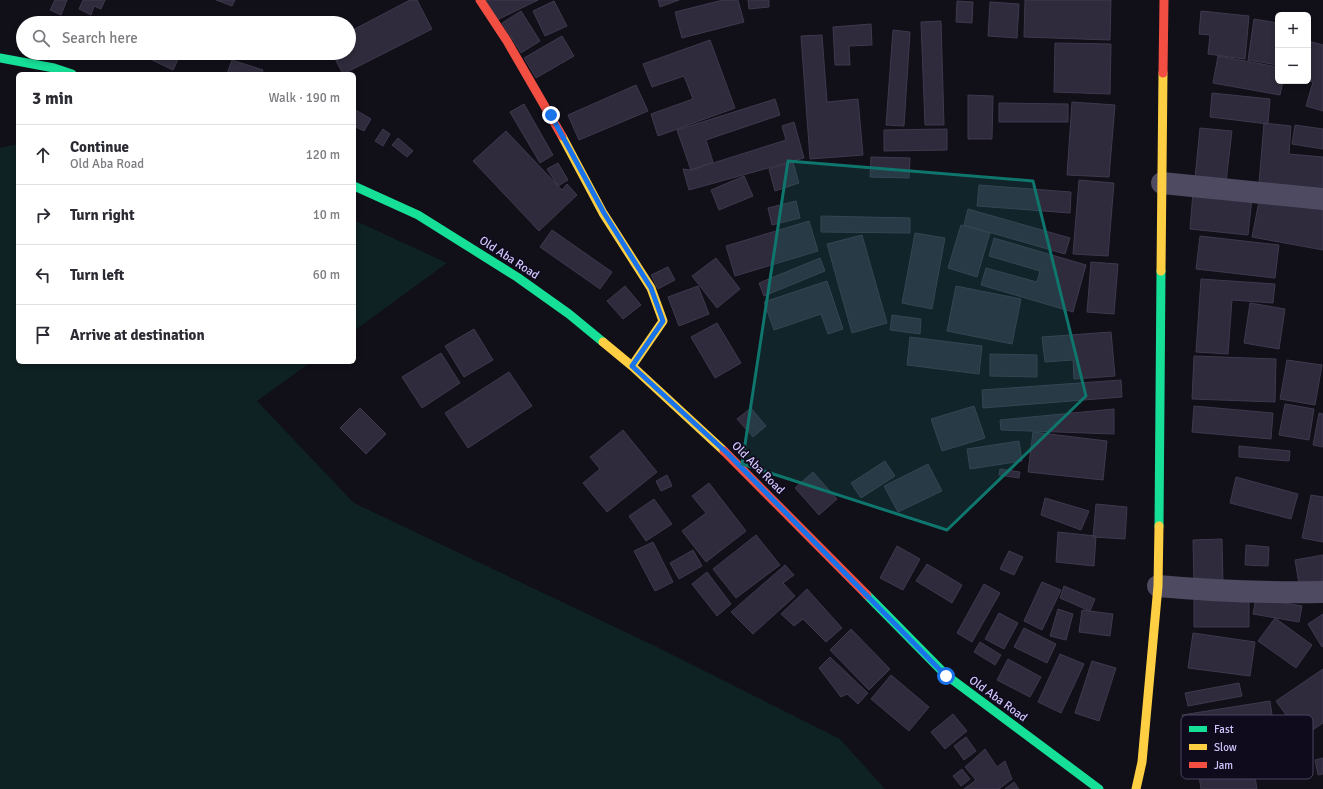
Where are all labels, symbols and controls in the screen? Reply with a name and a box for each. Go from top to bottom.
map controls [1275,12,1311,84]
button: + [1275,12,1311,48]
search box [16,16,356,60]
icon: search [30,27,52,49]
text: Search here [62,29,138,47]
button: − [1275,48,1311,84]
text: 3 min [32,88,73,109]
text: Walk · 190 m [269,90,340,106]
route end [542,106,560,124]
text: Continue [70,138,129,156]
icon: ahead [32,144,54,166]
text: 120 m [306,147,340,163]
text: Old Aba Road [70,156,144,172]
icon: right [32,204,54,226]
text: Turn right [70,206,135,224]
text: 10 m [313,207,340,223]
street label: Old Aba Road [476,233,542,283]
icon: left [32,264,54,286]
text: Turn left [70,266,124,284]
text: 60 m [313,267,340,283]
icon: arrive [32,324,54,346]
text: Arrive at destination [70,326,205,344]
street label: Old Aba Road [729,439,787,497]
route start [937,667,955,685]
street label: Old Aba Road [966,673,1030,725]
legend [1181,715,1313,779]
text: Fast [1214,723,1234,736]
text: Slow [1214,741,1237,754]
text: Jam [1214,759,1233,772]

